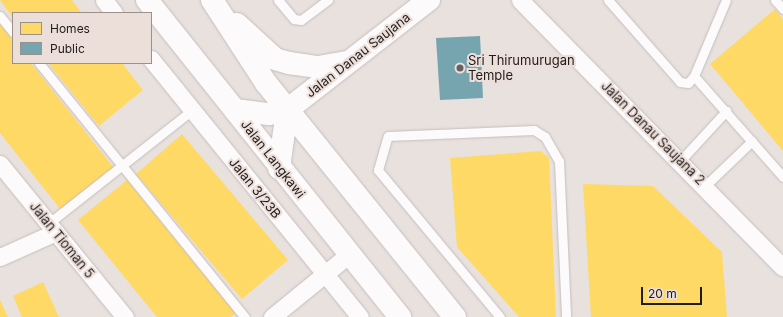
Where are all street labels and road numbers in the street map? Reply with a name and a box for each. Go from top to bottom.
street label: Jalan Danau Saujana [303,9,413,101]
street label: Jalan Danau Saujana 2 [598,78,708,188]
street label: Jalan Langkawi [238,117,308,201]
street label: Jalan 3/23B [226,154,284,222]
street label: Jalan Tioman 5 [26,199,98,281]

